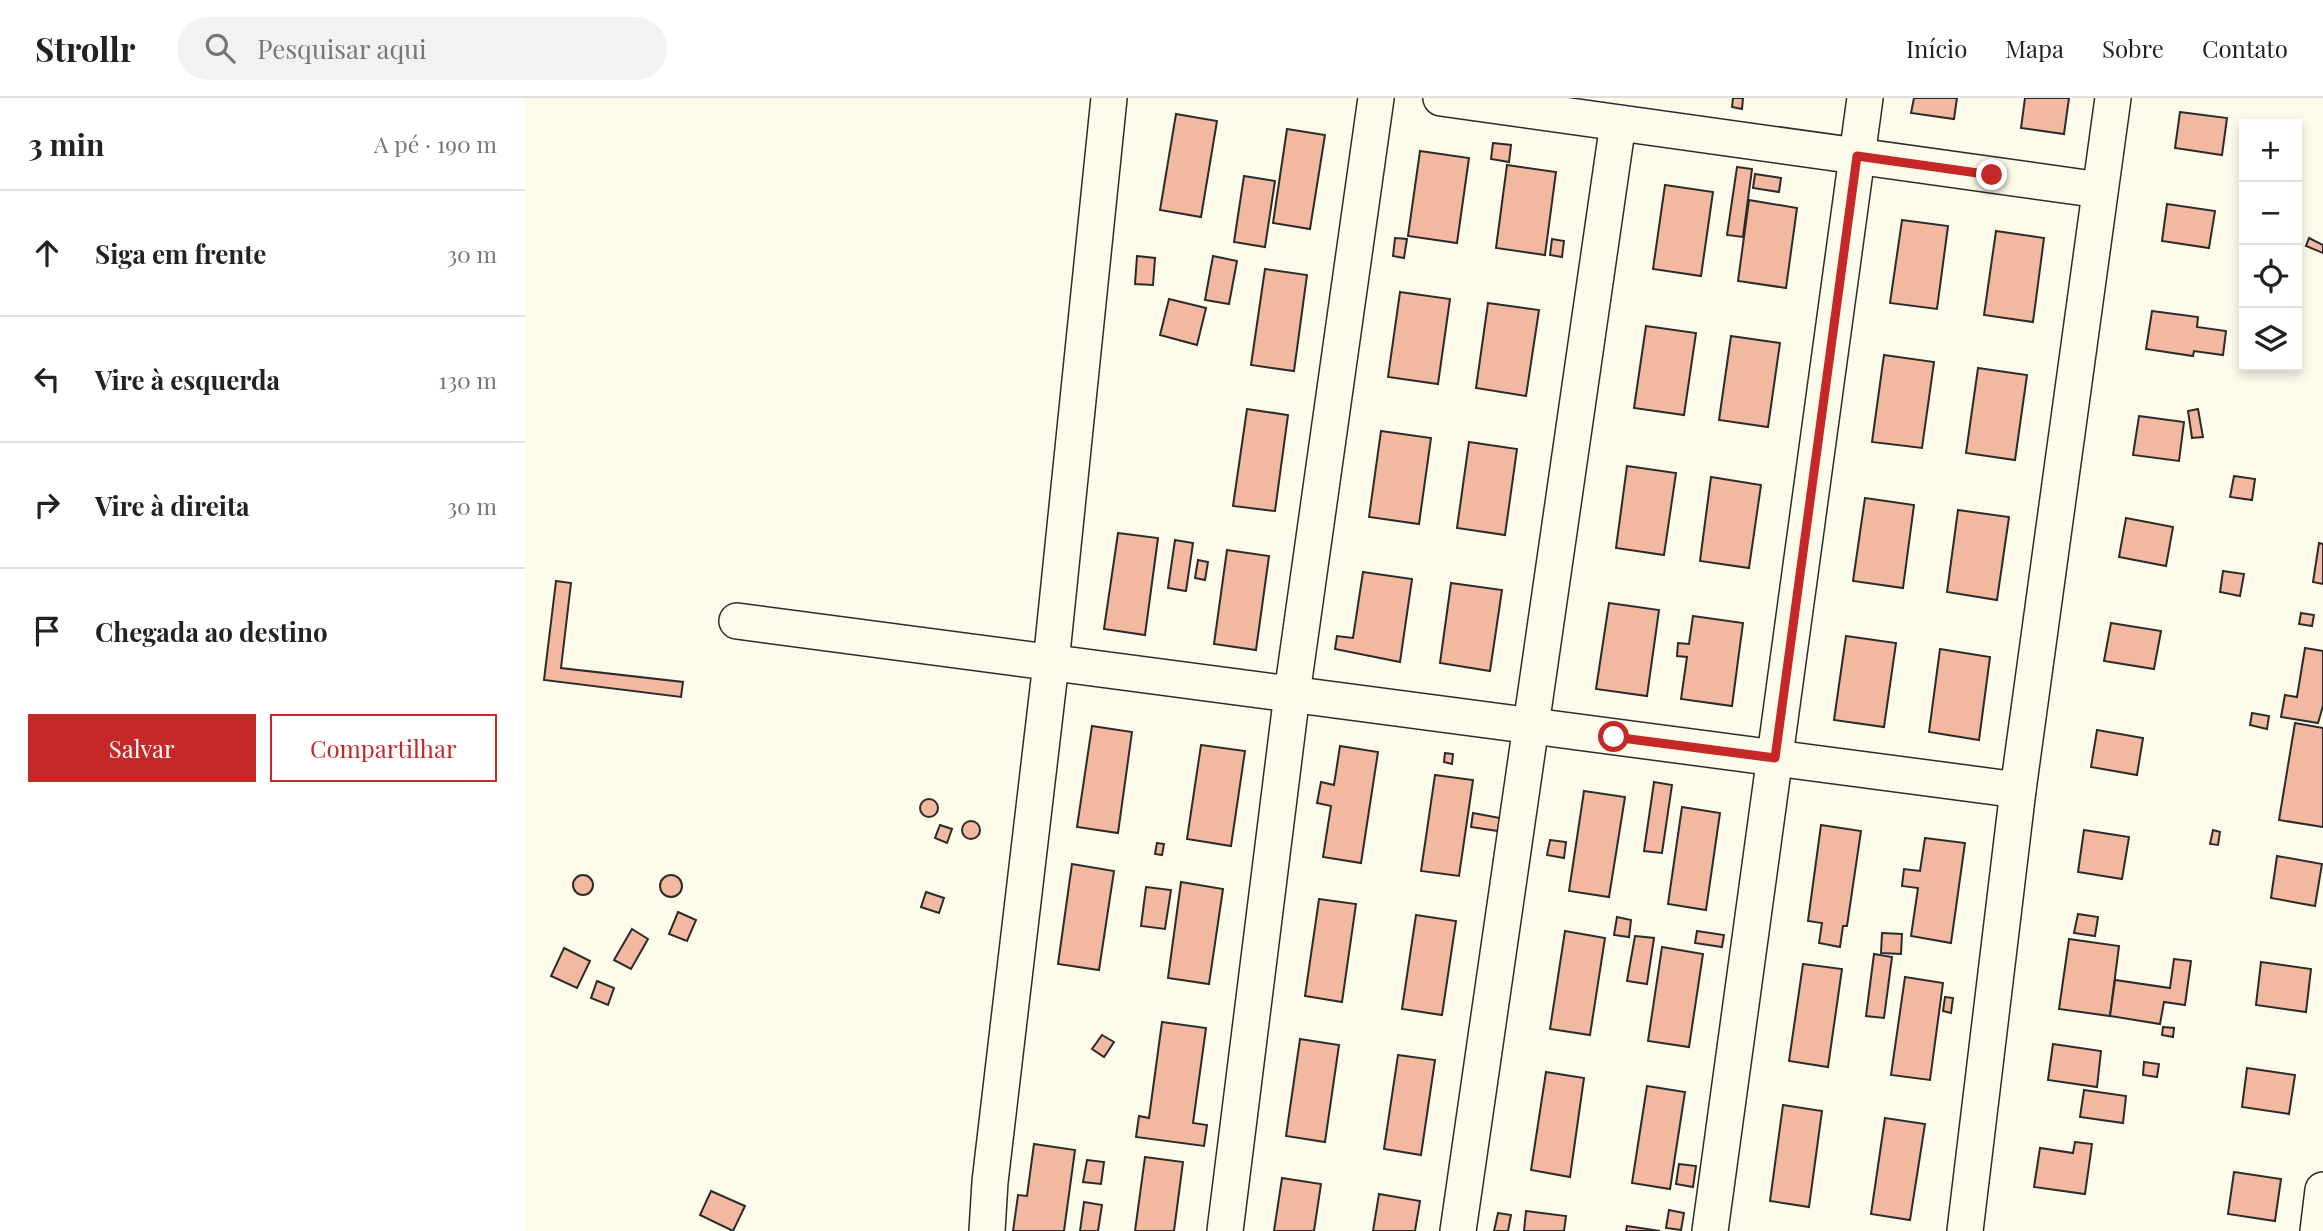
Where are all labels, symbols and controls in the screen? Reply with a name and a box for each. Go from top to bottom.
search box [177,17,667,80]
text: Strollr [35,26,135,70]
icon: search [201,29,239,67]
text: Pesquisar aqui [257,31,427,66]
text: Início [1906,32,1967,64]
text: Mapa [2005,32,2064,64]
text: Sobre [2102,32,2164,64]
text: Contato [2202,32,2288,64]
map controls [2239,119,2302,371]
button: + [2239,119,2302,182]
text: 3 min [28,124,104,164]
text: A pé · 190 m [374,128,497,159]
route end [1976,159,2007,190]
button: − [2239,182,2302,245]
icon: ahead [28,234,66,272]
text: Siga em frente [95,236,266,271]
text: 30 m [447,238,497,269]
button: locate [2239,245,2302,308]
button: layers [2239,308,2302,371]
icon: left [28,360,66,398]
text: Vire à esquerda [95,362,280,397]
text: 130 m [439,364,497,395]
icon: right [28,486,66,524]
text: Vire à direita [95,488,250,523]
text: 30 m [447,490,497,521]
icon: arrive [28,612,66,650]
text: Chegada ao destino [95,614,328,649]
button: Salvar [28,714,256,782]
button: Compartilhar [270,714,497,782]
route start [1598,721,1629,752]

